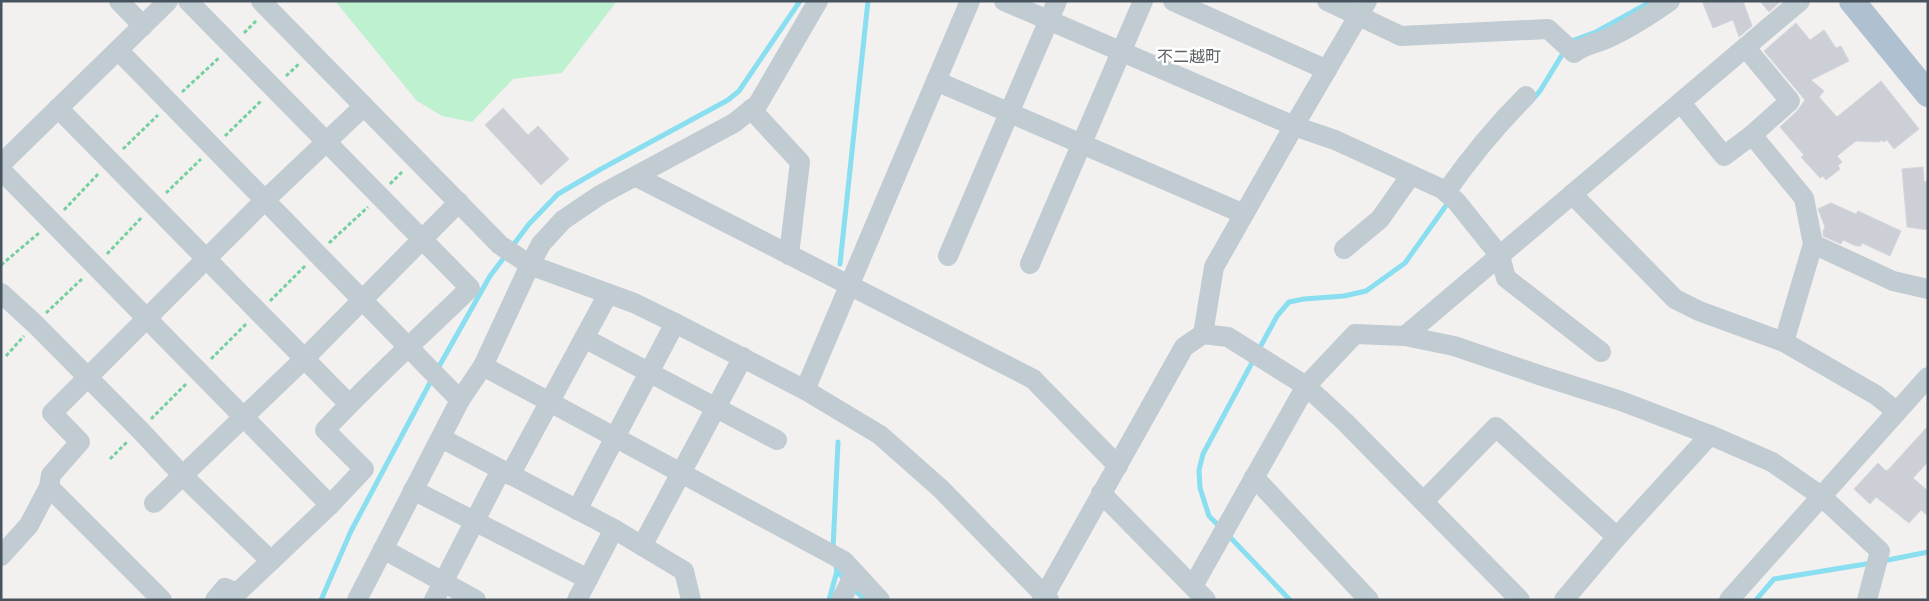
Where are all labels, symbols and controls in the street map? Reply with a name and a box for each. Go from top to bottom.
district label: 不二越町 [1157,46,1221,66]

